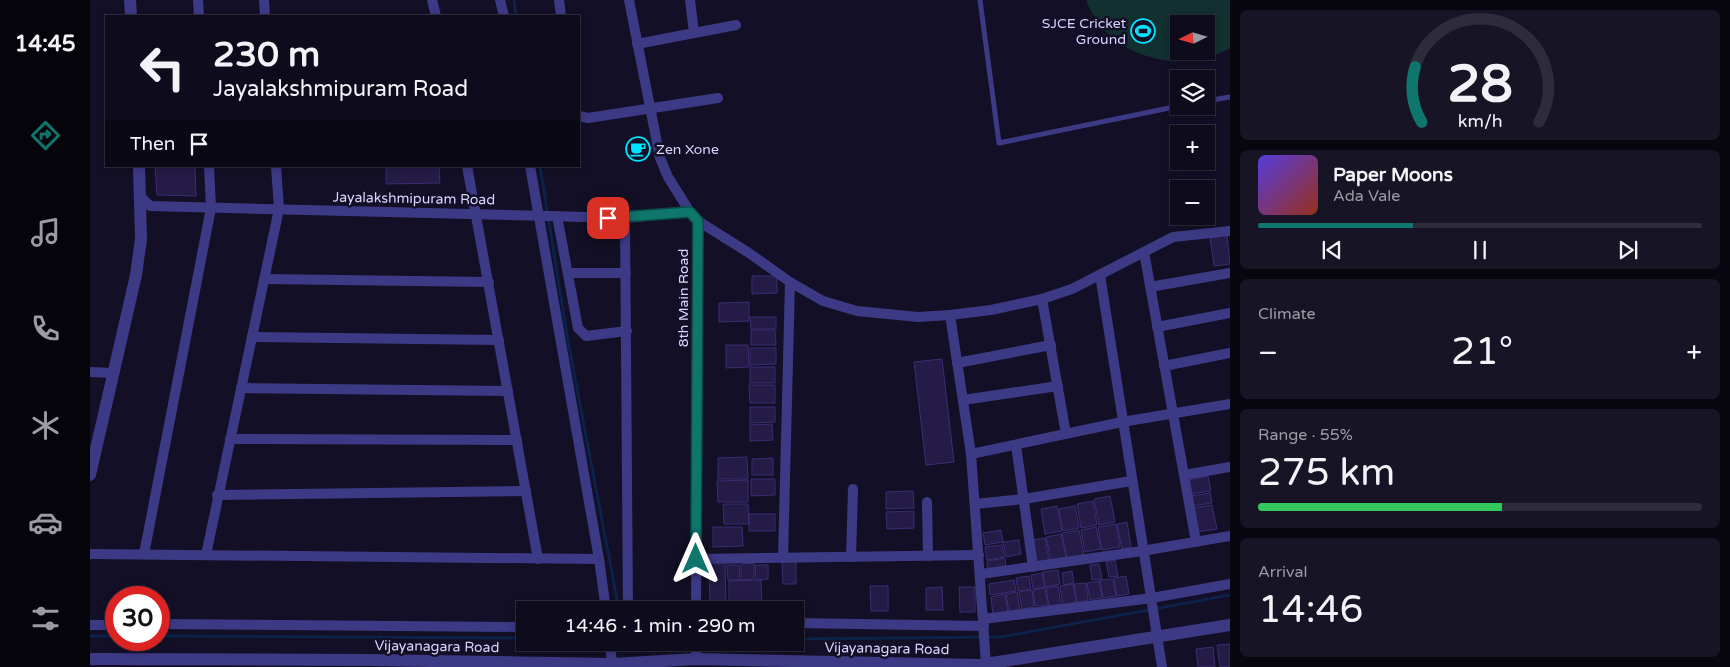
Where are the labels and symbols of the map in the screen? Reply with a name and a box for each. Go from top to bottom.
place label: SJCE Cricket Ground [1042,15,1127,48]
north arrow [1170,15,1215,60]
sports icon: SJCE Cricket Ground [1130,18,1156,44]
cafe icon: Zen Xone [625,136,651,162]
place label: Zen Xone [656,141,719,158]
street label: Jayalakshmipuram Road [333,189,495,208]
pin [587,197,629,239]
street label: 8th Main Road [675,249,692,347]
position arrow [669,532,721,584]
speed limit sign: 30 [105,586,170,651]
street label: Vijayanagara Road [374,637,500,656]
street label: Vijayanagara Road [824,639,950,658]

